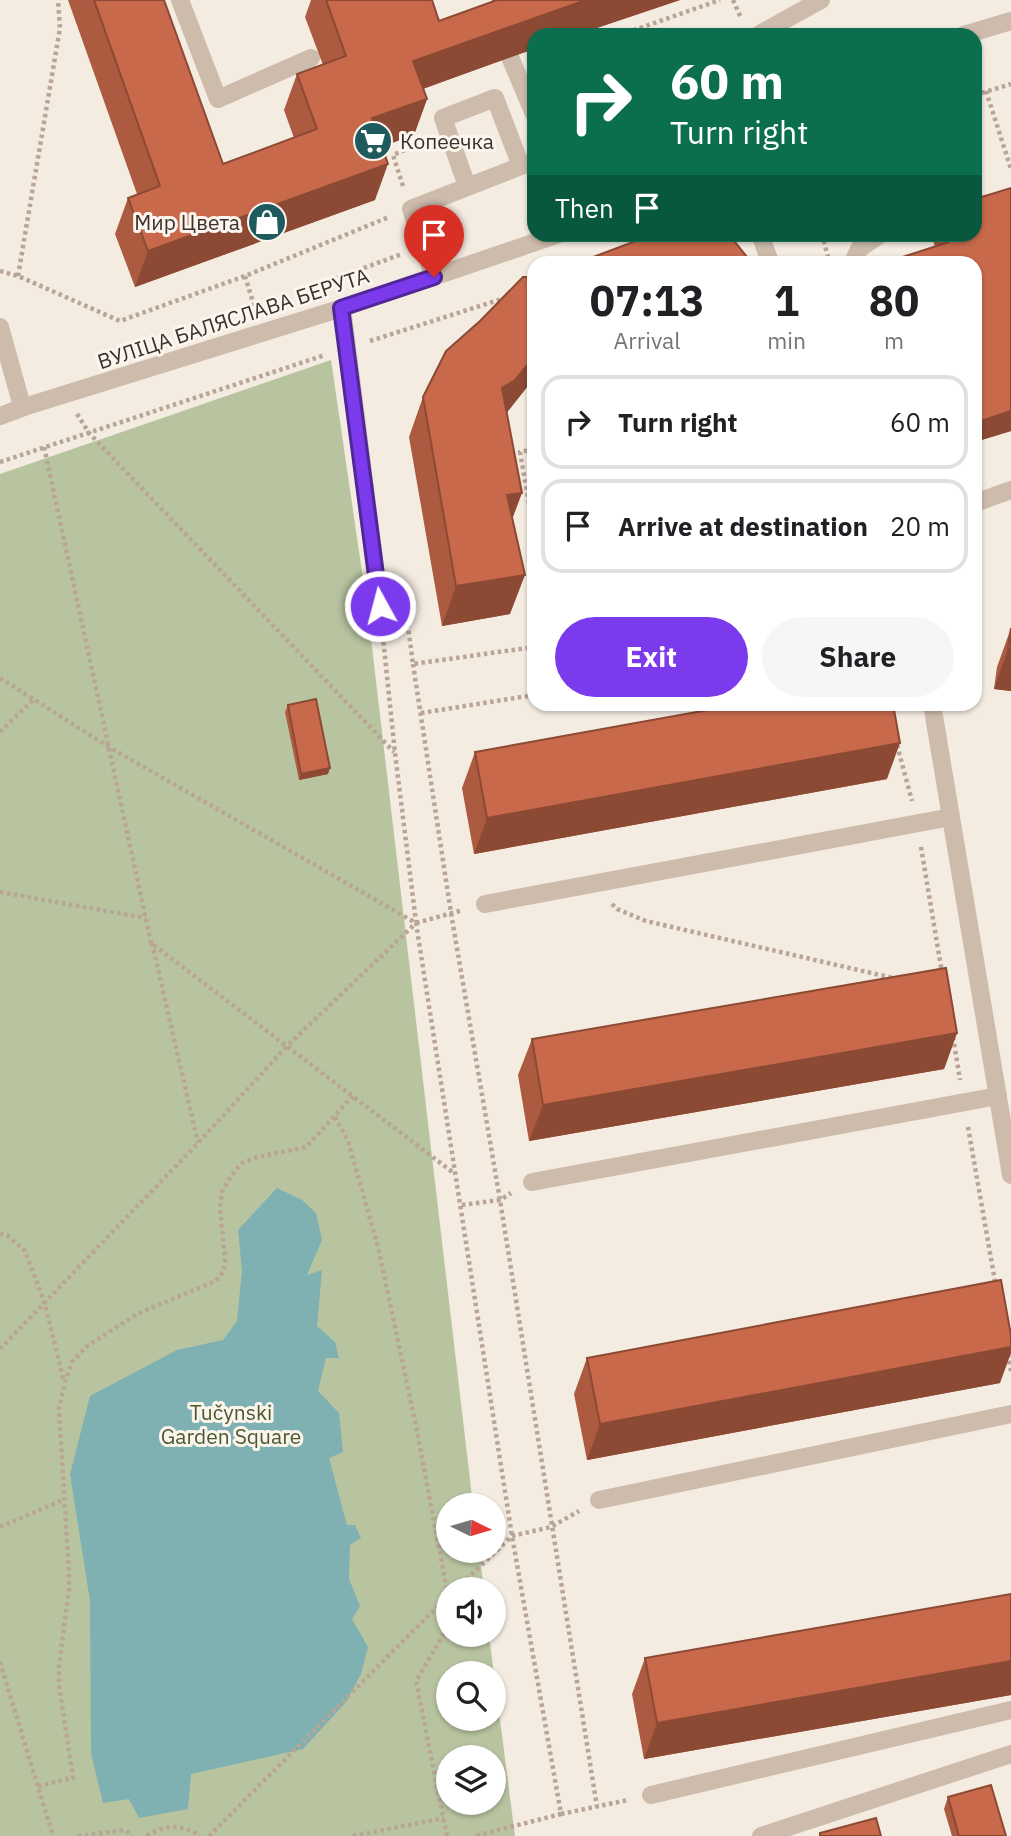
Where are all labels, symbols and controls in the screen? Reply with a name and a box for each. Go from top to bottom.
text: 60 m [670,49,784,112]
icon: right [555,56,646,147]
text: Turn right [670,111,808,153]
supermarket icon: Копеечка [352,120,394,162]
place label: Копеечка [400,127,494,155]
icon: arrive [628,189,666,227]
text: Then [555,191,614,225]
shop icon: Мир Цвета [246,201,288,243]
pin [404,205,464,277]
place label: Мир Цвета [134,208,240,236]
icon: arrive [415,216,453,254]
street label: ВУЛІЦА БАЛЯСЛАВА БЕРУТА [94,261,372,375]
text: 07:13 [590,273,704,328]
text: 1 [774,273,799,328]
text: 80 [869,273,919,328]
text: Arrival [614,325,681,355]
text: min [767,325,806,355]
text: m [884,325,904,355]
icon: right [559,403,597,441]
text: Turn right [618,405,737,439]
text: 60 m [890,405,950,439]
icon: arrive [559,507,597,545]
text: Arrive at destination [618,509,868,543]
text: 20 m [890,509,950,543]
position arrow [343,569,417,643]
button: Exit [555,617,748,697]
button: Share [762,617,954,697]
park label: Tučynski Garden Square [161,1398,301,1450]
north arrow [436,1493,506,1563]
map controls [436,1493,506,1815]
button: sound [436,1577,506,1647]
button: search [436,1661,506,1731]
button: layers [436,1745,506,1815]

